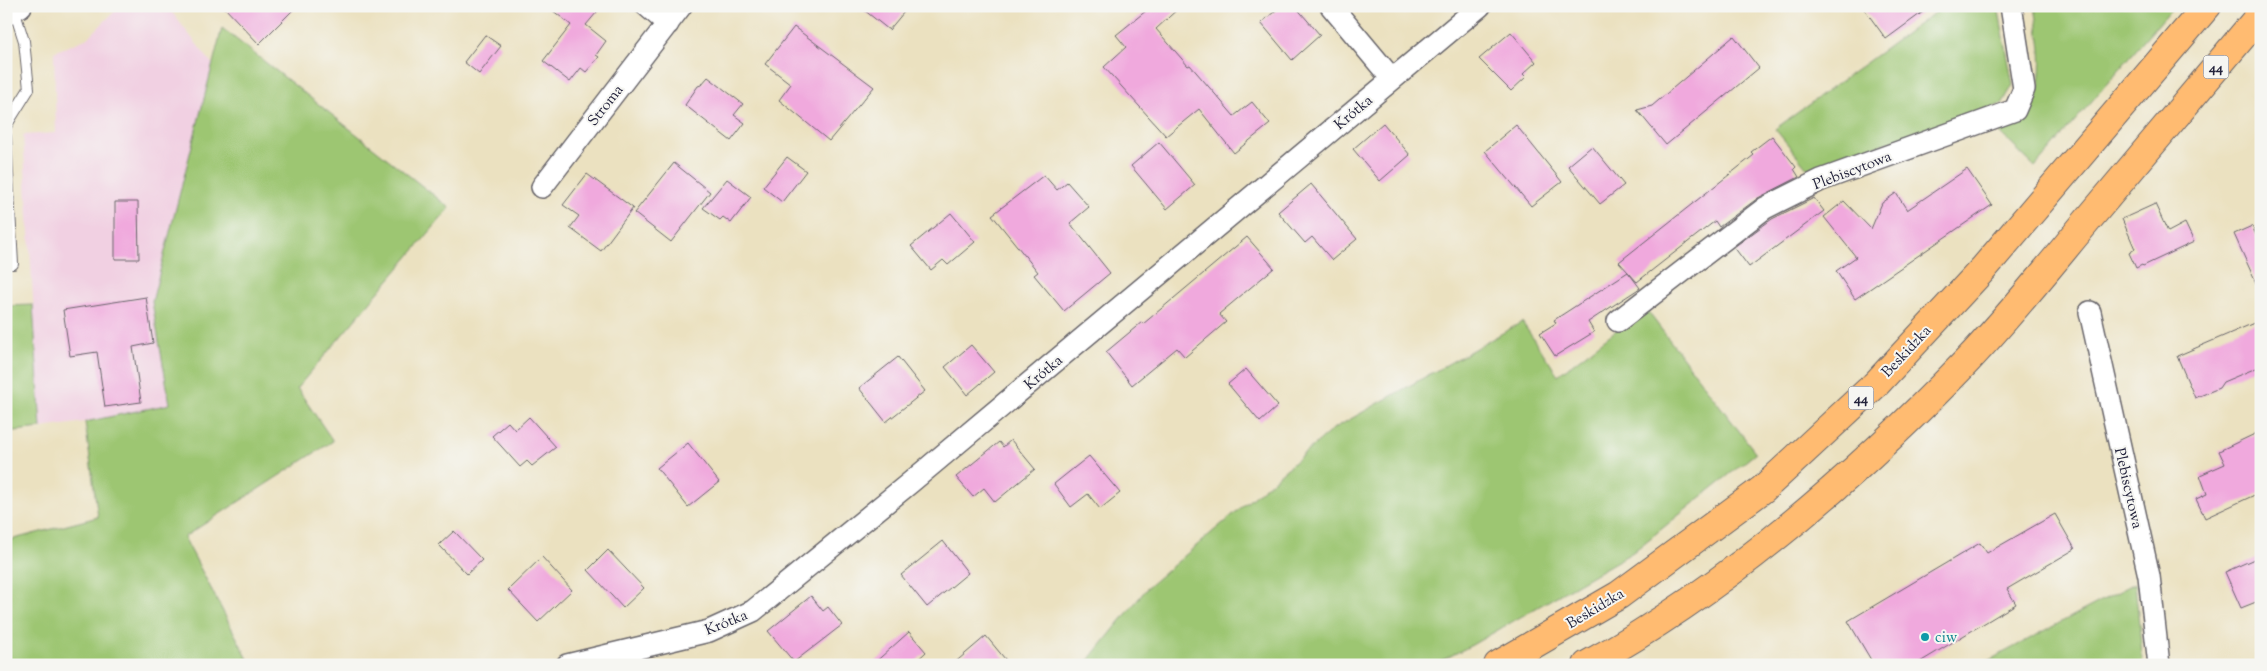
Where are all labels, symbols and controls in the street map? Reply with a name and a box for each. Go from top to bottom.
road number: 44 [2204,56,2228,78]
street label: Stroma [583,81,629,131]
street label: Krótka [1330,91,1378,136]
street label: Plebiscytowa [1810,147,1895,196]
street label: Beskidzka [1878,321,1937,383]
street label: Krótka [1020,351,1068,396]
road number: 44 [1848,386,1874,409]
street label: Plebiscytowa [2108,446,2147,531]
street label: Beskidzka [1563,584,1629,635]
street label: Krótka [702,605,751,641]
place label: ciw [1935,628,1957,649]
marker: ciw [1919,631,1931,643]

